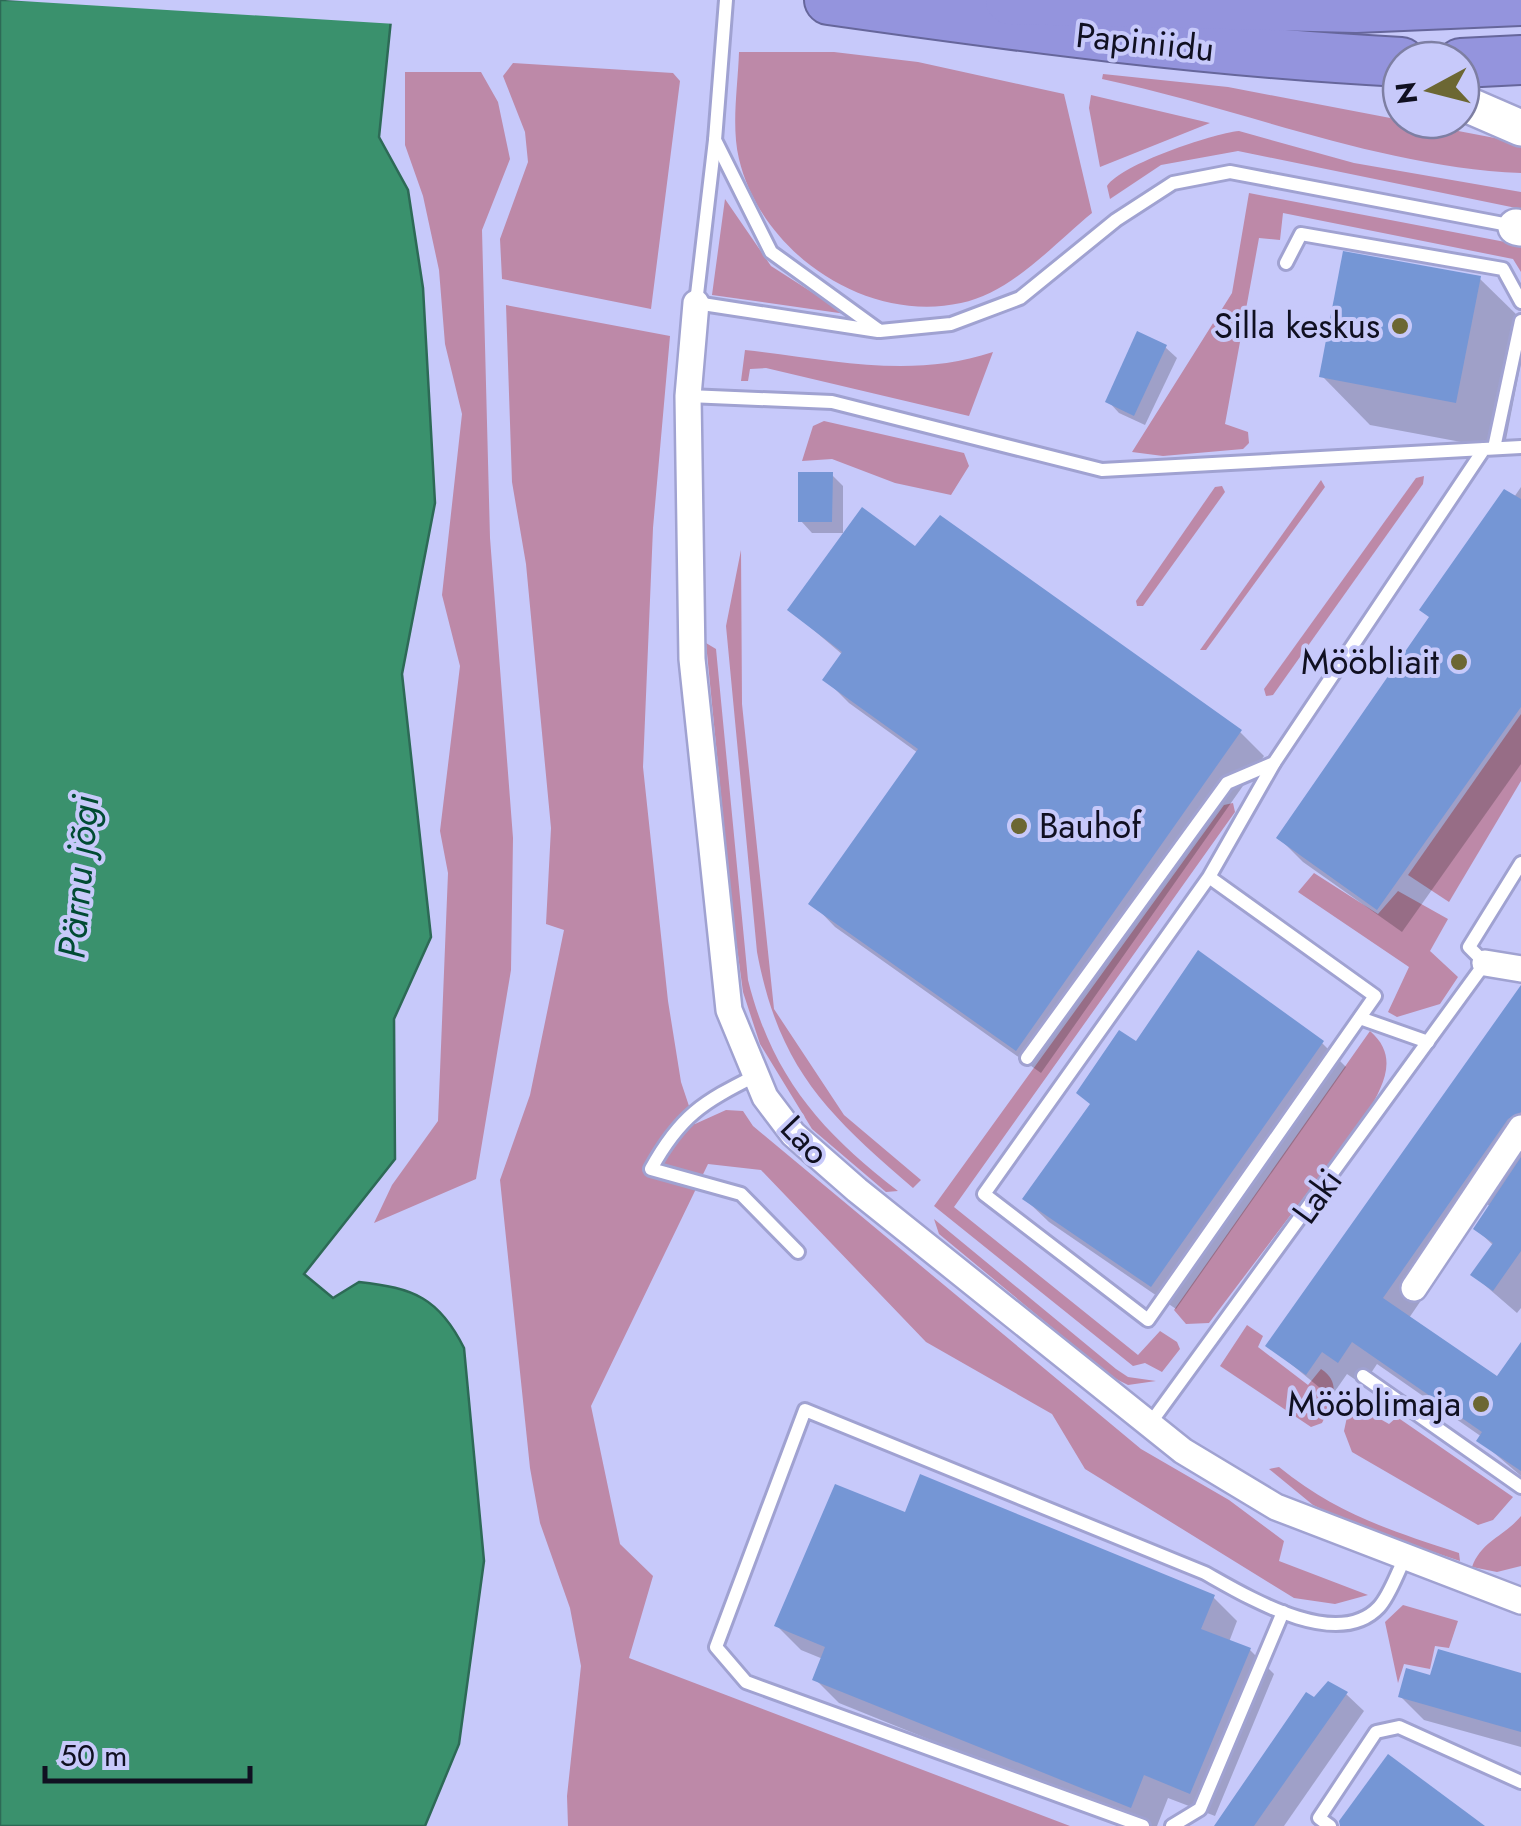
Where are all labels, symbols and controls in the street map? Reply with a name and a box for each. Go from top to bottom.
street label: Papiniidu [1073,10,1217,74]
north arrow [1381,40,1481,140]
text: N [1385,79,1428,107]
place label: Silla keskus [1214,301,1380,351]
marker: Silla keskus [1389,315,1411,337]
place label: Mööbliait [1301,637,1440,687]
marker: Mööbliait [1448,651,1470,673]
water label: Pärnu jõgi [43,792,113,961]
place label: Bauhof [1039,801,1142,851]
marker: Bauhof [1008,815,1030,837]
street label: Lao [769,1104,841,1176]
street label: Laki [1280,1158,1354,1234]
place label: Mööblimaja [1288,1379,1461,1429]
marker: Mööblimaja [1470,1393,1492,1415]
scale bar [45,1721,250,1783]
text: 50 m [60,1734,127,1777]

